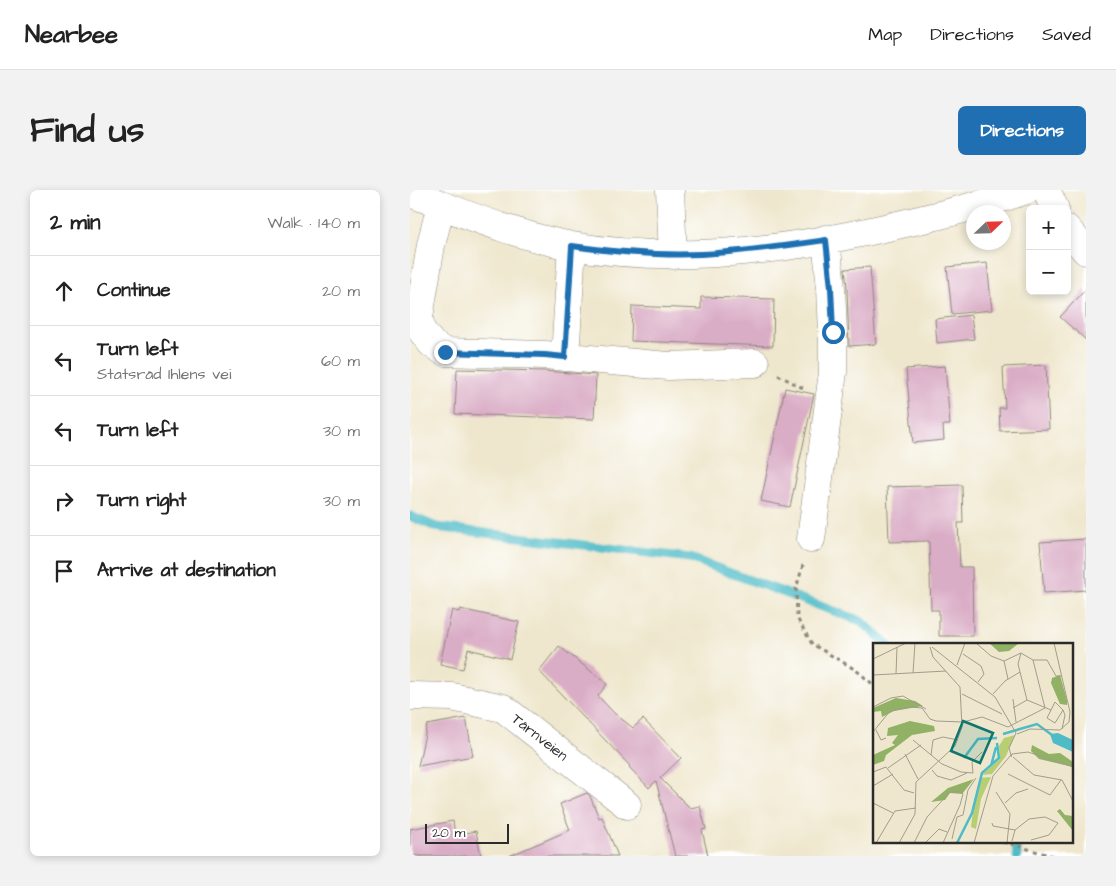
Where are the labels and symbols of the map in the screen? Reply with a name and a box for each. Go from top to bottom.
north arrow [966,205,1011,250]
route start [822,321,845,344]
route end [434,341,457,364]
inset map [873,643,1074,844]
street label: Tårnveien [507,709,573,766]
scale bar [425,821,509,844]

